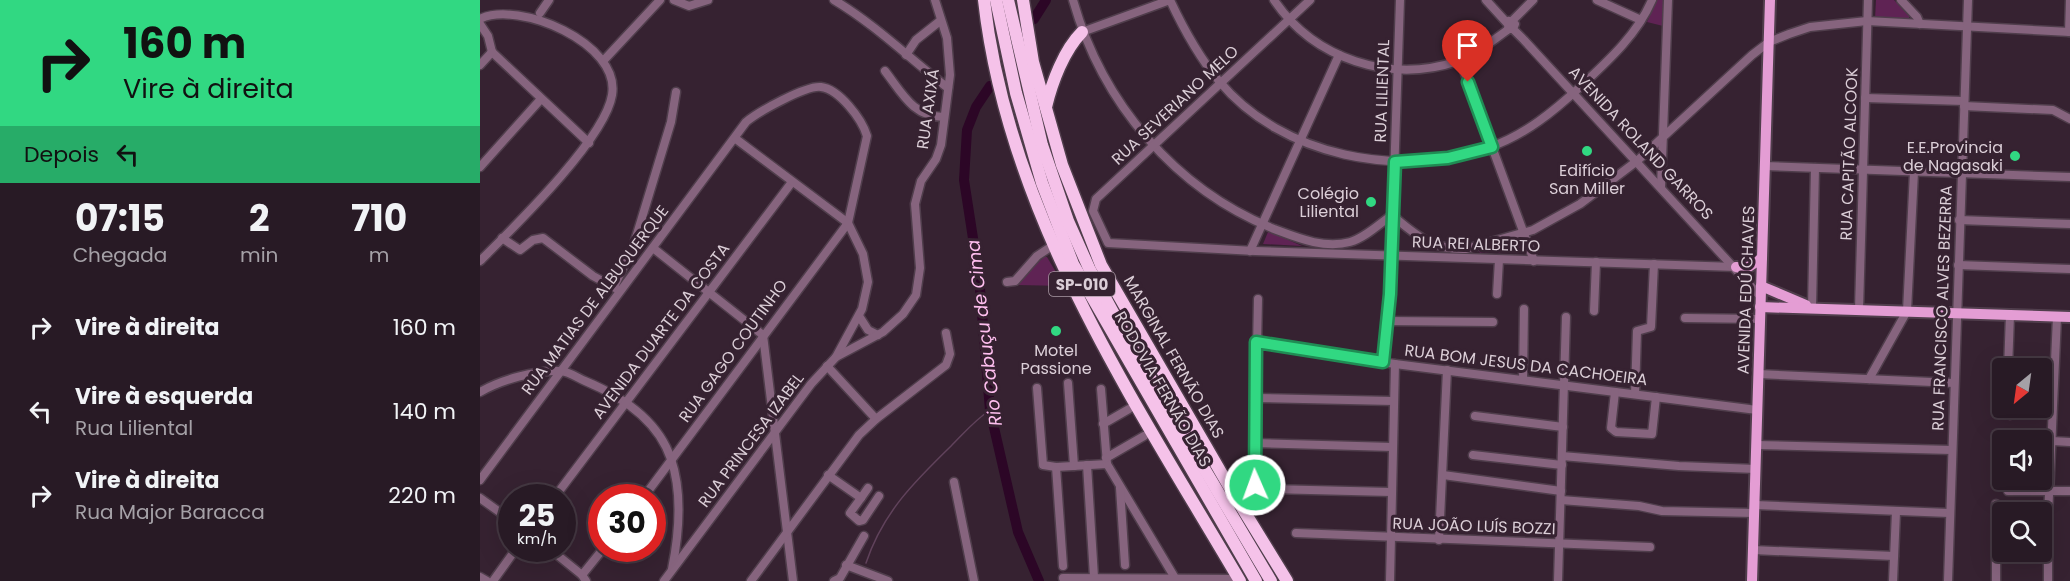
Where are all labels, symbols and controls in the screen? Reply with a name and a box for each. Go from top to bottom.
text: 160 m [123,14,246,73]
pin [1442,20,1493,82]
icon: right [24,24,102,102]
icon: arrive [1451,29,1484,62]
street label: RUA LILIENTAL [1369,39,1395,143]
street label: RUA SEVERIANO MELO [1106,40,1244,170]
street label: AVENIDA ROLAND GARROS [1563,61,1719,225]
street label: RUA AXIXÁ [911,67,945,151]
street label: RUA CAPITÃO ALCOOK [1834,67,1864,241]
text: Vire à direita [123,70,294,107]
place label: E.E.Provincia de Nagasaki [1903,136,2003,177]
icon: left [111,138,144,171]
text: Depois [24,139,99,170]
marker: Edifício San Miller [1580,144,1594,158]
marker: E.E.Provincia de Nagasaki [2008,149,2022,163]
place label: Edifício San Miller [1549,159,1625,200]
place label: Colégio Liliental [1298,182,1359,223]
street label: RUA FRANCISCO ALVES BEZERRA [1926,185,1958,431]
text: 07:15 [75,193,165,244]
text: 2 [249,193,269,244]
text: 710 [351,193,407,244]
marker: Colégio Liliental [1364,195,1378,209]
street label: RUA MATIAS DE ALBUQUERQUE [516,200,674,400]
street label: AVENIDA EDÚ CHAVES [1732,205,1760,375]
street label: RUA REI ALBERTO [1411,230,1541,258]
street label: AVENIDA DUARTE DA COSTA [587,238,735,424]
water label: Rio Cabuçu de Cima [960,238,1008,428]
text: Chegada [73,241,167,269]
text: min [240,241,278,269]
text: m [369,241,389,269]
street label: MARGINAL FERNÃO DIAS [1118,271,1230,443]
road number: SP-010 [1049,272,1115,296]
street label: RUA GAGO COUTINHO [673,275,793,427]
street label: RODOVIA FERNÃO DIAS [1109,307,1217,471]
icon: right [24,311,57,344]
text: Vire à direita [75,312,220,343]
text: 160 m [393,312,456,343]
marker: Motel Passione [1049,324,1063,338]
place label: Motel Passione [1020,339,1092,380]
street label: RUA BOM JESUS DA CACHOEIRA [1403,339,1649,391]
north arrow [1992,358,2052,418]
map controls [1992,358,2052,562]
street label: RUA PRINCESA IZABEL [693,368,809,512]
text: Vire à esquerda [75,381,253,412]
icon: left [24,395,57,428]
text: 140 m [393,396,456,427]
text: Rua Liliental [75,414,193,442]
button: sound [1992,430,2052,490]
position arrow [1223,453,1287,517]
text: Vire à direita [75,465,220,496]
icon: right [24,479,57,512]
text: 220 m [388,480,456,511]
speed limit sign: 30 [588,484,666,562]
text: 25 [519,494,555,537]
text: Rua Major Baracca [75,498,265,526]
button: search [1992,502,2052,562]
street label: RUA JOÃO LUÍS BOZZI [1392,512,1556,540]
text: km/h [517,528,557,549]

